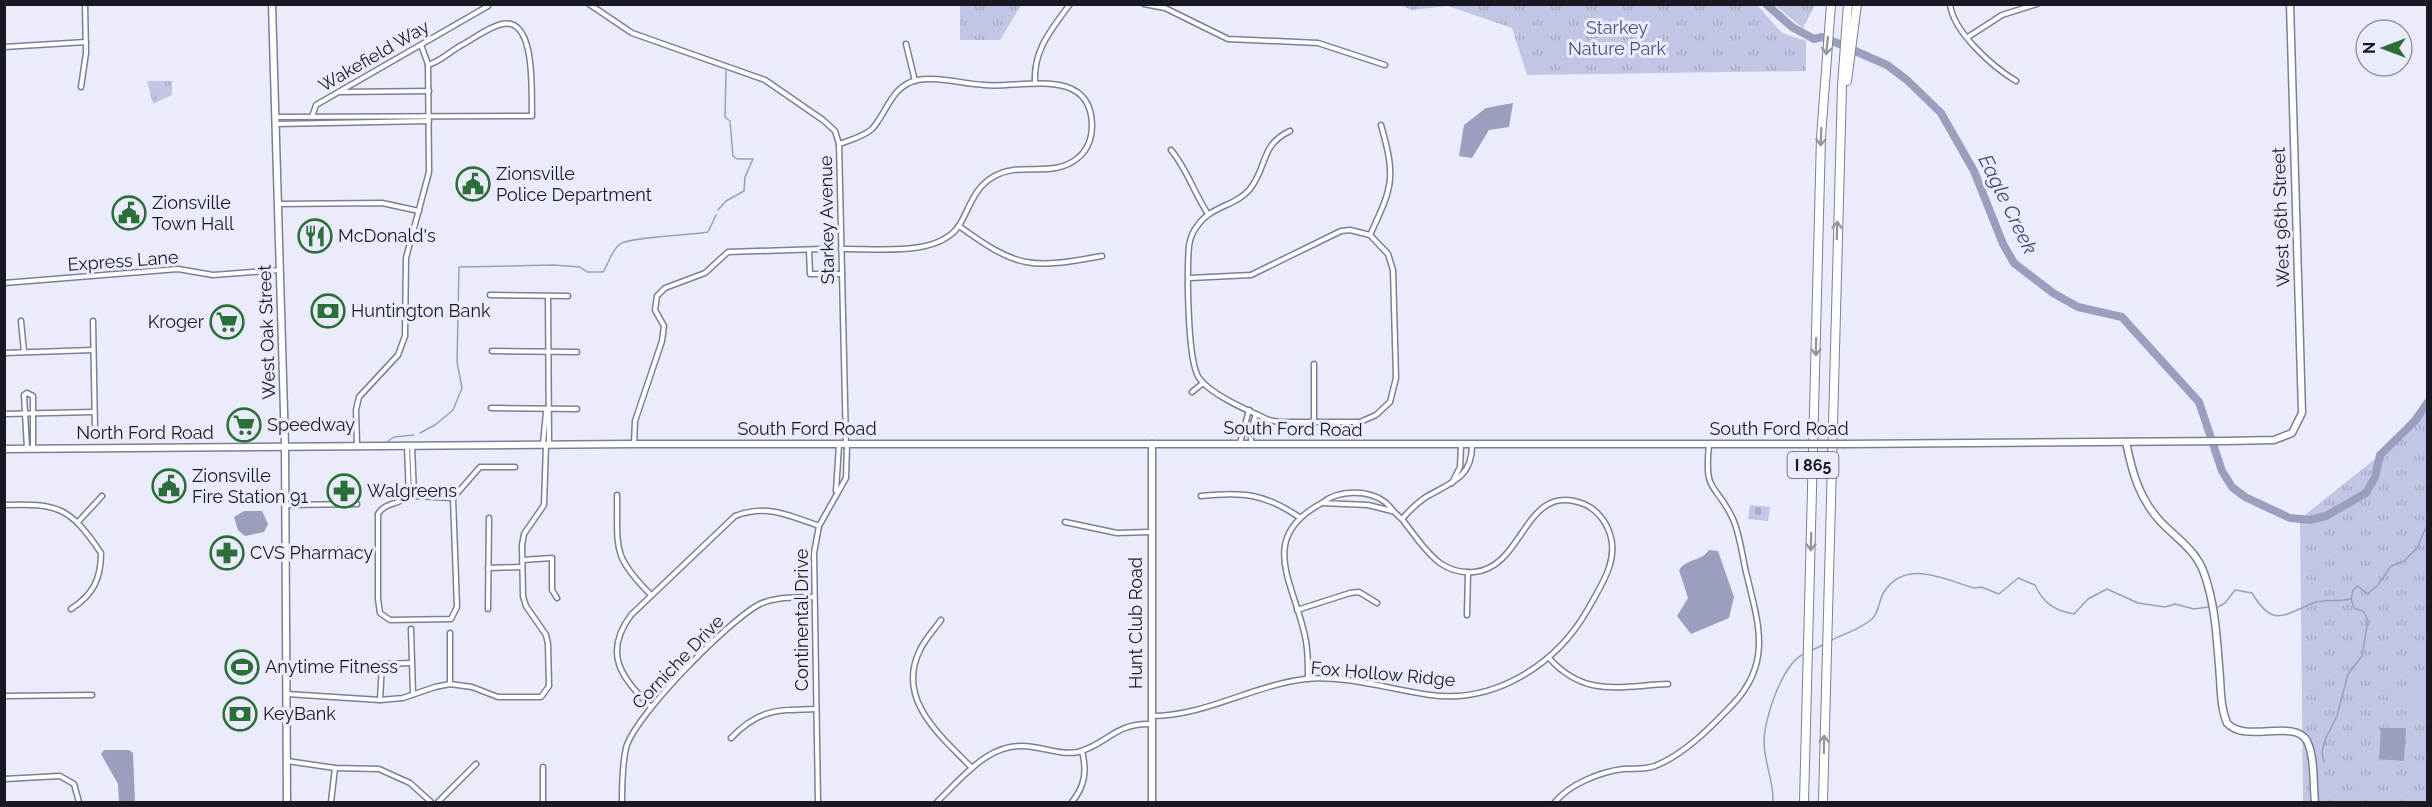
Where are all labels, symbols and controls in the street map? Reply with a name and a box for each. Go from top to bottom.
street label: Wakefield Way [315,15,433,96]
park label: Starkey Nature Park [1568,17,1667,59]
north arrow [2354,18,2414,78]
one-way arrow [1821,36,1832,56]
text: N [2360,42,2379,54]
one-way arrow [1815,126,1827,146]
street label: West 96th Street [2268,147,2293,287]
water label: Eagle Creek [1974,150,2043,258]
street label: Starkey Avenue [815,155,838,285]
place label: Zionsville Police Department [496,163,652,205]
public building icon: Zionsville Police Department [455,166,491,202]
place label: Zionsville Town Hall [152,192,234,234]
public building icon: Zionsville Town Hall [111,195,147,231]
restaurant icon: McDonald's [297,218,333,254]
one-way arrow [1832,220,1843,240]
place label: McDonald's [338,225,436,246]
street label: Express Lane [67,246,180,275]
street label: West Oak Street [254,264,279,400]
bank icon: Huntington Bank [310,293,346,329]
place label: Huntington Bank [351,300,491,321]
supermarket icon: Kroger [209,304,245,340]
place label: Kroger [148,311,205,332]
one-way arrow [1810,336,1822,356]
supermarket icon: Speedway [226,407,262,443]
place label: Speedway [267,414,355,435]
street label: South Ford Road [1223,417,1363,440]
street label: South Ford Road [737,418,877,439]
street label: South Ford Road [1709,418,1849,439]
street label: North Ford Road [76,422,214,443]
road number: I 865 [1788,452,1838,478]
place label: Zionsville Fire Station 91 [192,465,309,507]
public building icon: Zionsville Fire Station 91 [151,468,187,504]
pharmacy icon: Walgreens [326,473,362,509]
place label: Walgreens [367,480,457,501]
one-way arrow [1805,531,1816,551]
pharmacy icon: CVS Pharmacy [209,535,245,571]
place label: CVS Pharmacy [250,542,373,563]
street label: Continental Drive [791,548,812,691]
street label: Hunt Club Road [1125,557,1146,689]
street label: Corniche Drive [628,610,728,713]
sports icon: Anytime Fitness [224,649,260,685]
place label: Anytime Fitness [265,656,398,677]
street label: Fox Hollow Ridge [1310,657,1457,690]
bank icon: KeyBank [222,696,258,732]
place label: KeyBank [263,703,336,724]
one-way arrow [1818,735,1830,755]

